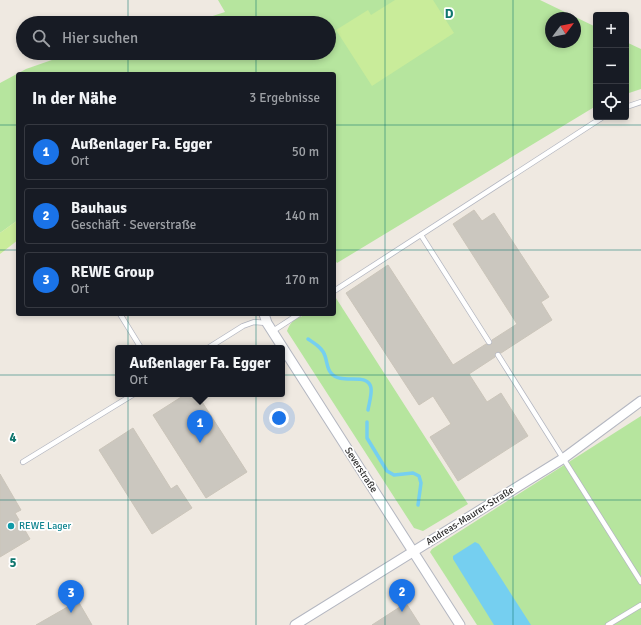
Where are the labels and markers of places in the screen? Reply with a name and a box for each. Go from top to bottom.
pin: 1 [187,410,213,443]
place label: REWE Lager [19,520,71,532]
marker: REWE Lager [6,521,16,531]
pin: 2 [389,579,415,612]
pin: 3 [58,580,84,613]

